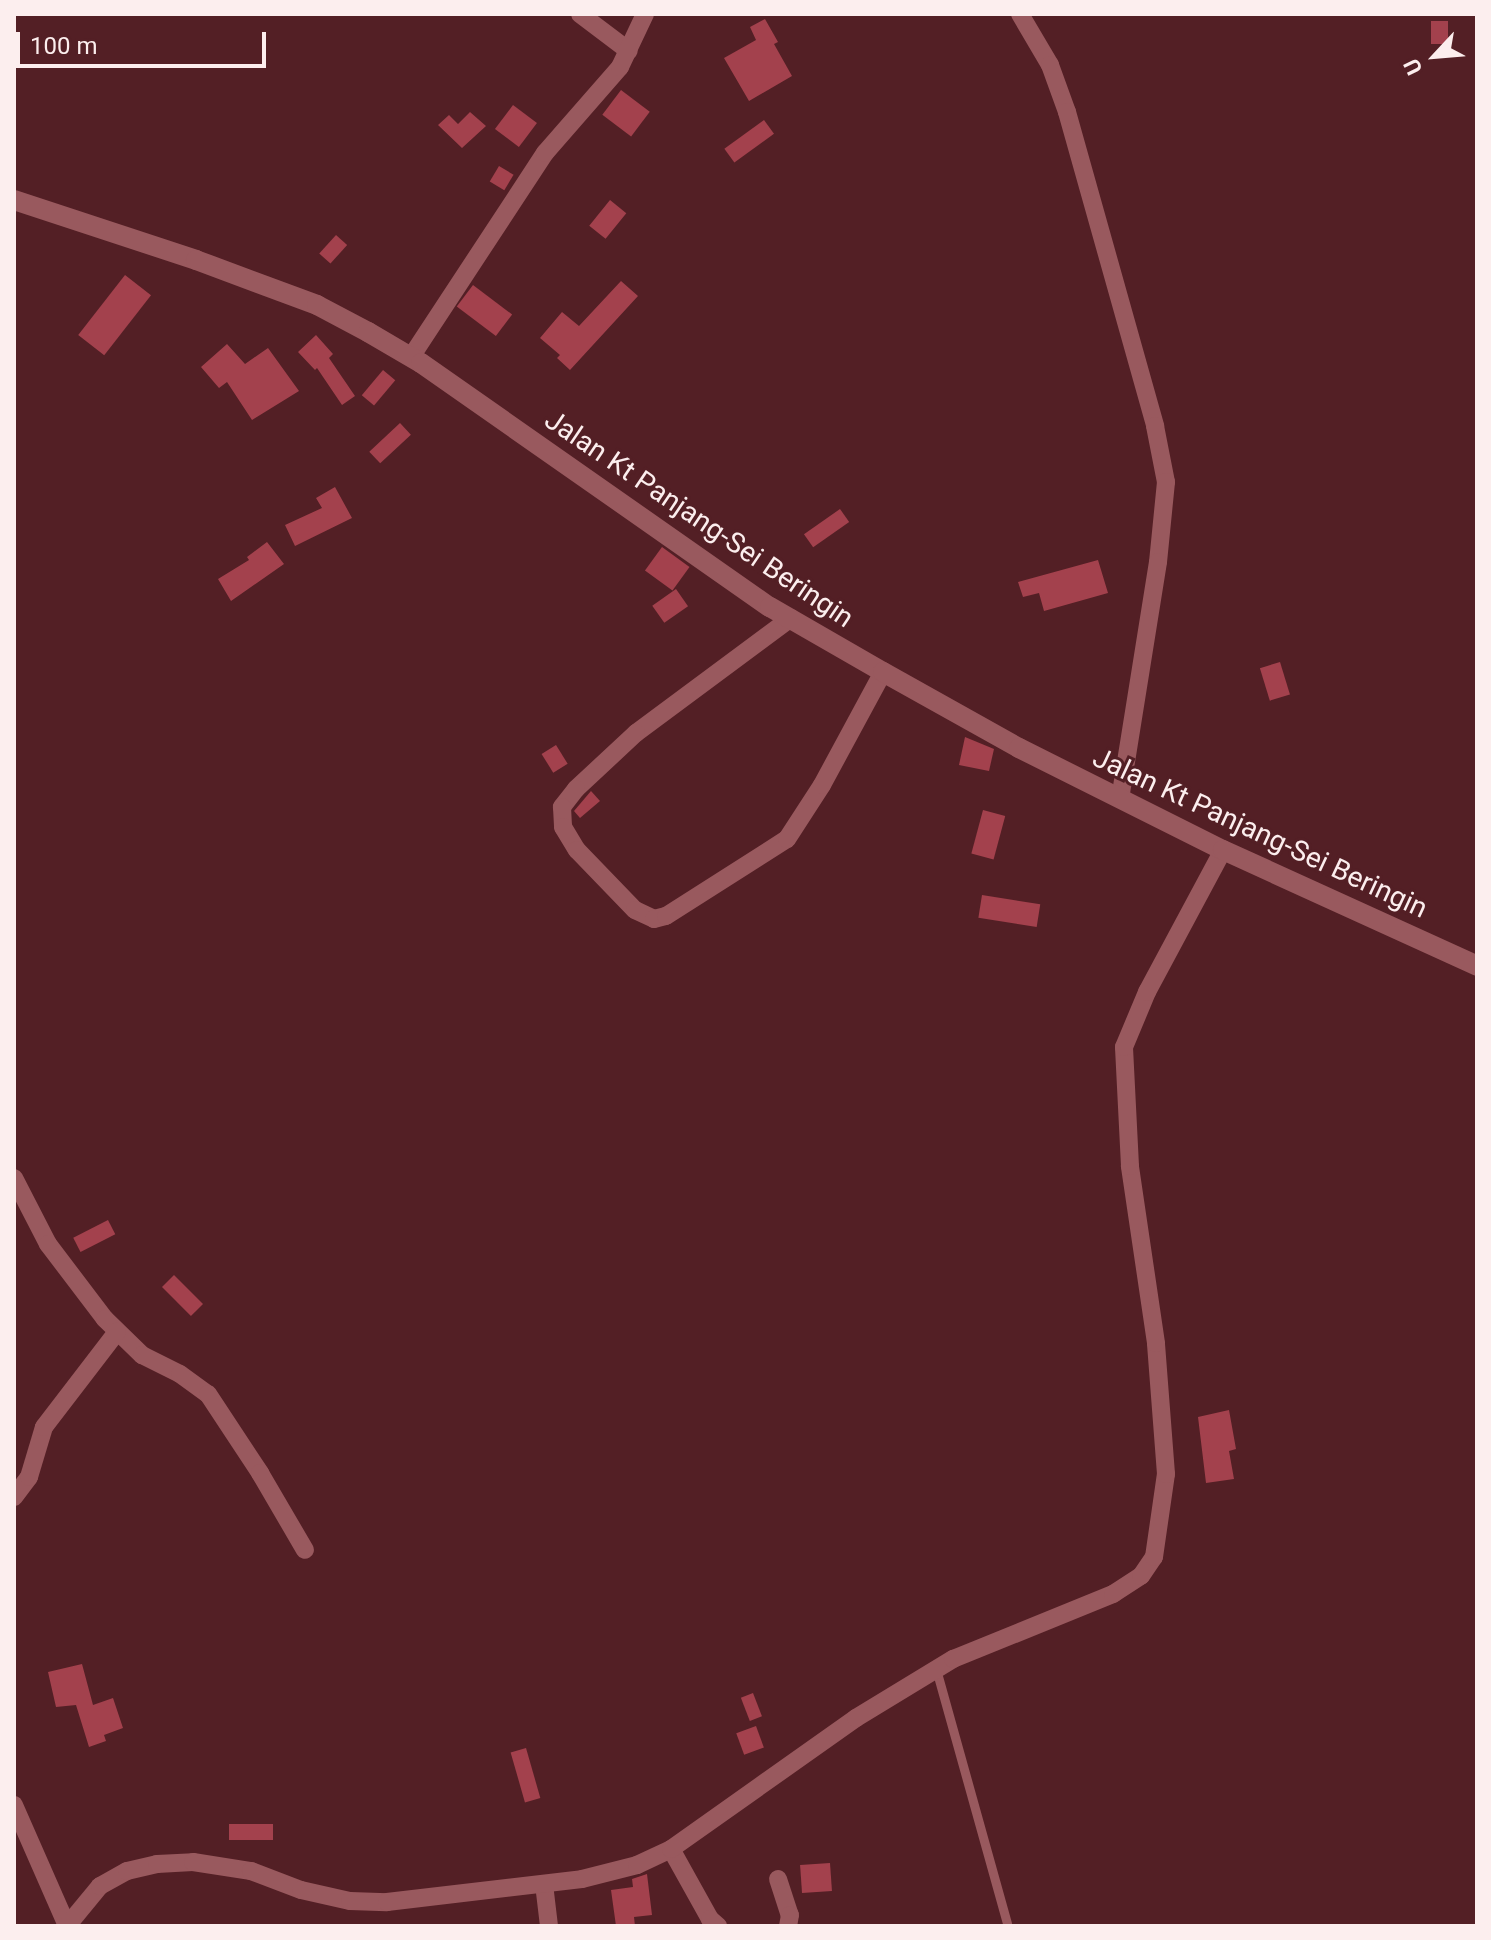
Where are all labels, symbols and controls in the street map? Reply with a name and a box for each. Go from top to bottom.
scale bar [20,16,270,66]
north arrow [1395,16,1475,96]
text: 100 m [30,32,97,60]
text: U [1399,55,1427,79]
street label: Jalan Kt Panjang-Sei Beringin [538,403,860,635]
street label: Jalan Kt Panjang-Sei Beringin [1087,741,1433,925]

